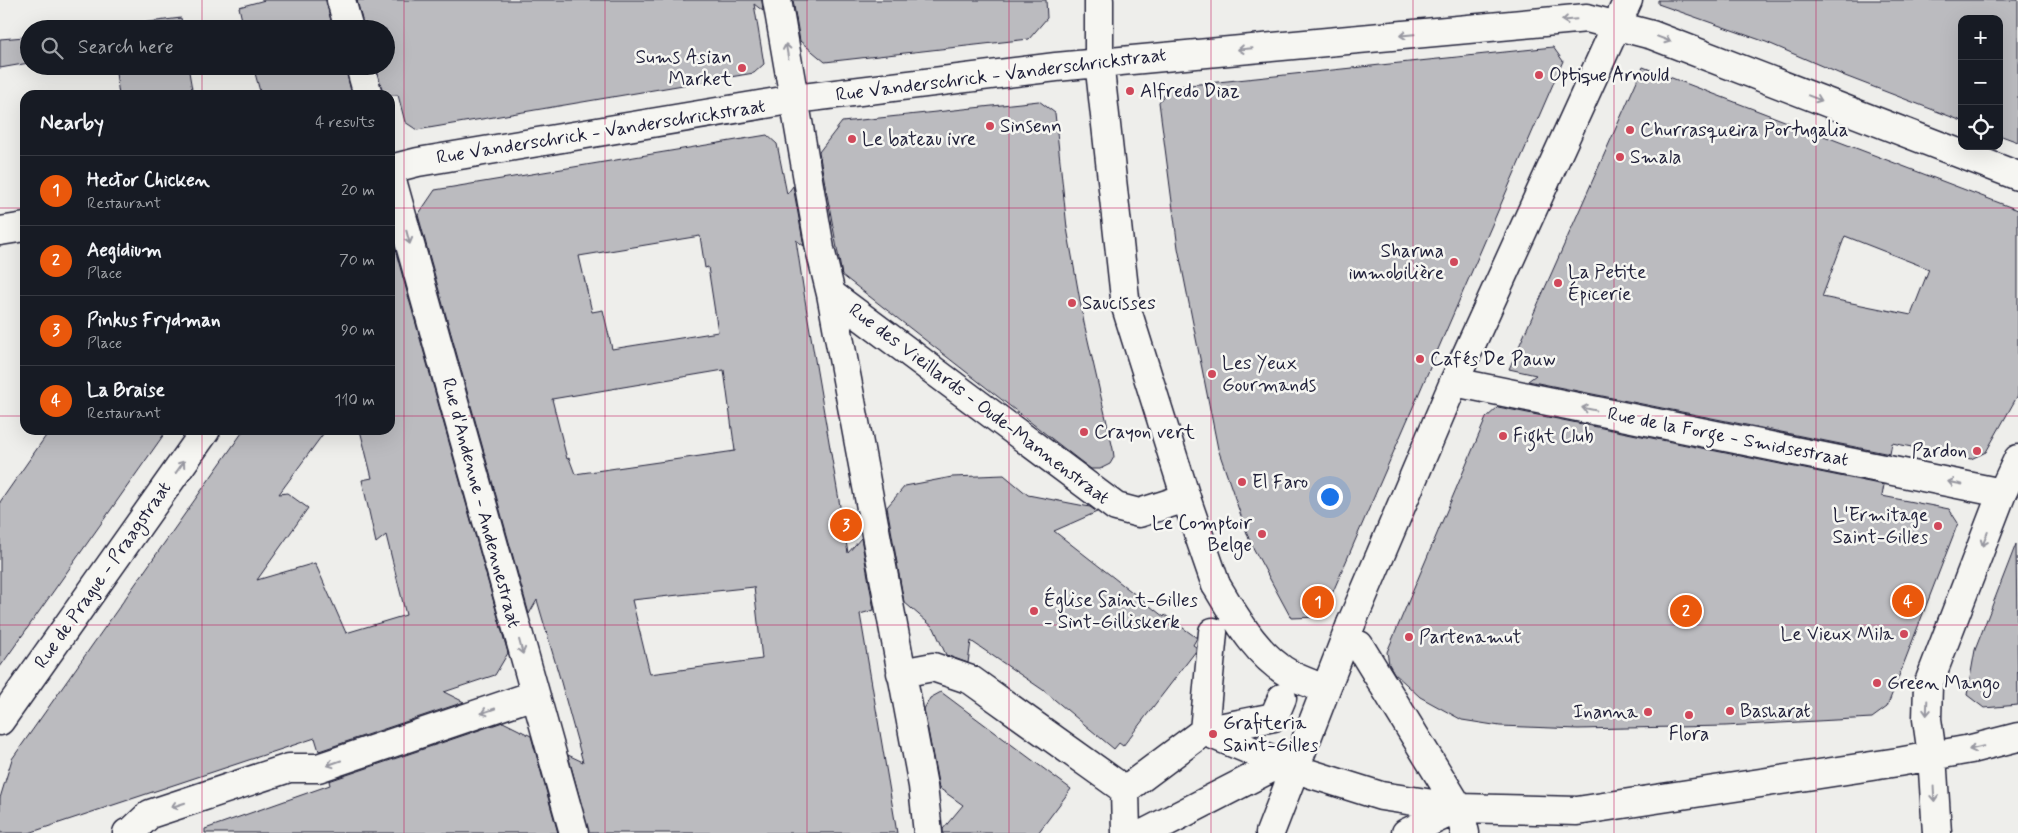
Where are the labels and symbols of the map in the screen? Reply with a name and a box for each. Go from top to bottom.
one-way arrow [1561,15,1577,25]
one-way arrow [1400,30,1416,39]
one-way arrow [1656,35,1671,44]
street label: Rue Vanderschrick - Vanderschrickstraat [834,42,1168,108]
one-way arrow [781,44,791,60]
one-way arrow [1238,44,1254,53]
place label: Sums Asian Market [635,45,732,92]
marker: Sums Asian Market [736,62,748,74]
place label: Optique Arnould [1549,63,1669,88]
marker: Optique Arnould [1533,69,1545,81]
place label: Alfredo Diaz [1140,79,1240,104]
marker: Alfredo Diaz [1124,85,1136,97]
street label: Rue Vanderschrick - Vanderschrickstraat [435,94,767,170]
one-way arrow [1807,94,1822,103]
place label: Sinsenn [1000,114,1062,139]
place label: Churrasqueira Portugalia [1640,118,1849,144]
marker: Sinsenn [984,120,996,132]
marker: Churrasqueira Portugalia [1624,124,1636,136]
place label: Le bateau ivre [862,127,976,152]
marker: Le bateau ivre [846,133,858,145]
place label: Smala [1630,145,1682,170]
marker: Smala [1614,151,1626,163]
one-way arrow [403,229,413,245]
place label: Sharma immobilière [1349,239,1444,286]
marker: Sharma immobilière [1448,256,1460,268]
place label: La Petite Épicerie [1568,260,1646,307]
marker: La Petite Épicerie [1552,277,1564,289]
place label: Saucisses [1082,291,1156,316]
marker: Saucisses [1066,297,1078,309]
street label: Rue des Vieillards - Oude-Mannenstraat [844,298,1114,510]
place label: Cafés De Pauw [1430,347,1556,372]
place label: Les Yeux Gourmands [1222,351,1316,398]
marker: Cafés De Pauw [1414,353,1426,365]
marker: Les Yeux Gourmands [1206,368,1218,380]
street label: Rue d'Andenne - Andennestraat [436,375,526,631]
street label: Rue de la Forge - Smidsestraat [1605,401,1851,476]
one-way arrow [1582,404,1598,413]
place label: Crayon vert [1094,420,1195,445]
place label: Fight Club [1513,424,1594,452]
marker: Crayon vert [1078,426,1090,438]
marker: Fight Club [1497,430,1509,442]
place label: Pardon [1912,439,1967,464]
marker: Pardon [1971,445,1983,457]
one-way arrow [175,460,185,474]
place label: El Faro [1252,470,1308,495]
marker: El Faro [1236,476,1248,488]
street label: Rue de Prague - Praagstraat [29,477,179,675]
one-way arrow [1947,478,1963,488]
your location [1317,484,1343,510]
place label: L'Ermitage Saint-Gilles [1833,503,1929,550]
pin: 3 [830,506,862,544]
place label: Le Comptoir Belge [1152,511,1252,560]
marker: L'Ermitage Saint-Gilles [1932,520,1944,532]
marker: Le Comptoir Belge [1256,528,1268,540]
one-way arrow [1980,530,1989,546]
pin: 4 [1892,582,1924,620]
pin: 1 [1302,583,1334,621]
place label: Église Saint-Gilles - Sint-Gilliskerk [1044,587,1198,635]
pin: 2 [1670,592,1702,630]
marker: Église Saint-Gilles - Sint-Gilliskerk [1028,605,1040,617]
place label: Le Vieux Mila [1780,622,1895,647]
place label: Partenamut [1419,625,1521,650]
marker: Le Vieux Mila [1898,628,1910,640]
marker: Partenamut [1403,631,1415,643]
one-way arrow [516,638,526,654]
place label: Green Mango [1887,671,2000,698]
marker: Green Mango [1871,677,1883,689]
place label: Basharat [1740,699,1811,724]
place label: Inanna [1573,700,1639,725]
one-way arrow [1923,700,1932,716]
marker: Basharat [1724,705,1736,717]
one-way arrow [480,706,496,716]
marker: Inanna [1642,706,1654,718]
marker: Flora [1683,709,1695,721]
place label: Grafiteria Saint-Gilles [1223,711,1319,758]
place label: Flora [1669,722,1709,747]
marker: Grafiteria Saint-Gilles [1207,728,1219,740]
one-way arrow [1968,744,1984,753]
one-way arrow [327,759,342,768]
one-way arrow [1930,786,1939,802]
one-way arrow [171,800,187,810]

